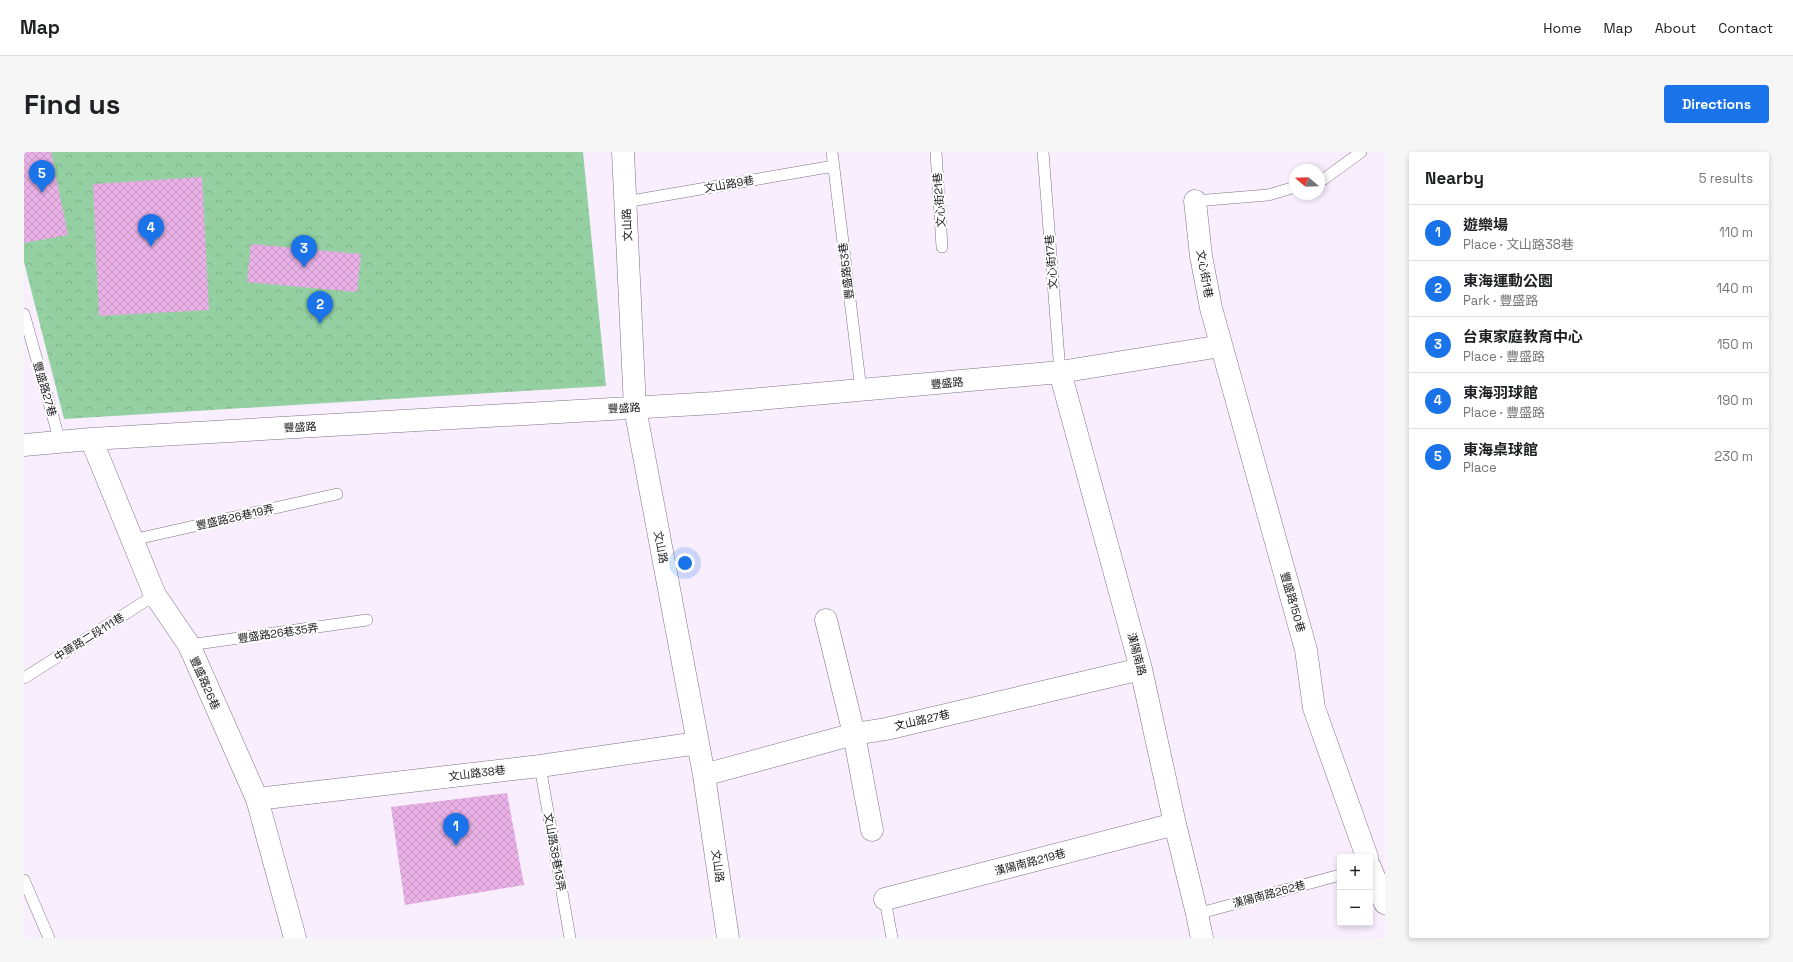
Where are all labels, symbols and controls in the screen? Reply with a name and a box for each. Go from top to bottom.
text: Map [20,15,60,40]
text: Home [1543,19,1581,37]
text: Map [1603,19,1633,37]
text: About [1655,19,1696,37]
text: Contact [1718,19,1773,37]
button: Directions [1664,85,1769,123]
text: Find us [24,86,121,122]
pin: 5 [29,160,55,193]
north arrow [1289,164,1325,200]
text: Nearby [1425,167,1484,189]
text: 5 results [1699,170,1753,187]
street label: 文心街21巷 [930,172,948,228]
street label: 文山路9巷 [703,173,755,195]
street label: 文山路 [619,208,635,242]
pin: 4 [138,214,164,247]
text: 遊樂場 [1463,215,1508,234]
text: 1 [1435,224,1441,241]
text: 110 m [1719,224,1753,241]
street label: 文心街17巷 [1042,234,1060,290]
pin: 3 [291,235,317,268]
text: Place · 文山路38巷 [1463,236,1574,253]
street label: 豐盛路53巷 [836,242,856,300]
street label: 文心街1巷 [1194,249,1216,299]
text: 東海運動公園 [1463,271,1553,290]
text: 2 [1434,280,1442,297]
text: 140 m [1717,280,1753,297]
pin: 2 [307,291,333,324]
text: Park · 豐盛路 [1463,292,1538,309]
text: 台東家庭教育中心 [1463,327,1583,346]
text: 3 [1434,336,1442,353]
text: 150 m [1717,336,1753,353]
text: Place · 豐盛路 [1463,348,1545,365]
street label: 豐盛路27巷 [30,360,60,418]
street label: 豐盛路 [930,375,964,391]
text: 東海羽球館 [1463,383,1538,402]
text: 4 [1434,392,1442,409]
text: 190 m [1717,392,1753,409]
street label: 豐盛路 [607,400,641,416]
text: Place · 豐盛路 [1463,404,1545,421]
street label: 豐盛路 [283,419,317,435]
text: 東海桌球館 [1463,440,1538,459]
text: 5 [1434,448,1442,465]
text: 230 m [1715,448,1753,465]
text: Place [1463,459,1497,476]
street label: 豐盛路26巷19弄 [195,501,275,533]
street label: 文山路 [651,529,671,565]
your location [675,553,695,573]
street label: 豐盛路150巷 [1278,570,1308,634]
street label: 中華路二段111巷 [51,610,127,664]
street label: 豐盛路26巷35弄 [237,620,319,646]
street label: 漢陽南路 [1125,631,1149,677]
street label: 豐盛路26巷 [187,654,223,712]
street label: 文山路27巷 [893,707,951,733]
street label: 文山路38巷 [448,763,506,783]
street label: 文山路38巷13弄 [541,812,569,892]
pin: 1 [443,813,469,846]
street label: 漢陽南路219巷 [993,846,1067,878]
street label: 文山路 [709,849,727,883]
map controls [1337,854,1373,926]
button: + [1337,854,1373,890]
street label: 漢陽南路262巷 [1231,878,1307,910]
button: − [1337,890,1373,926]

